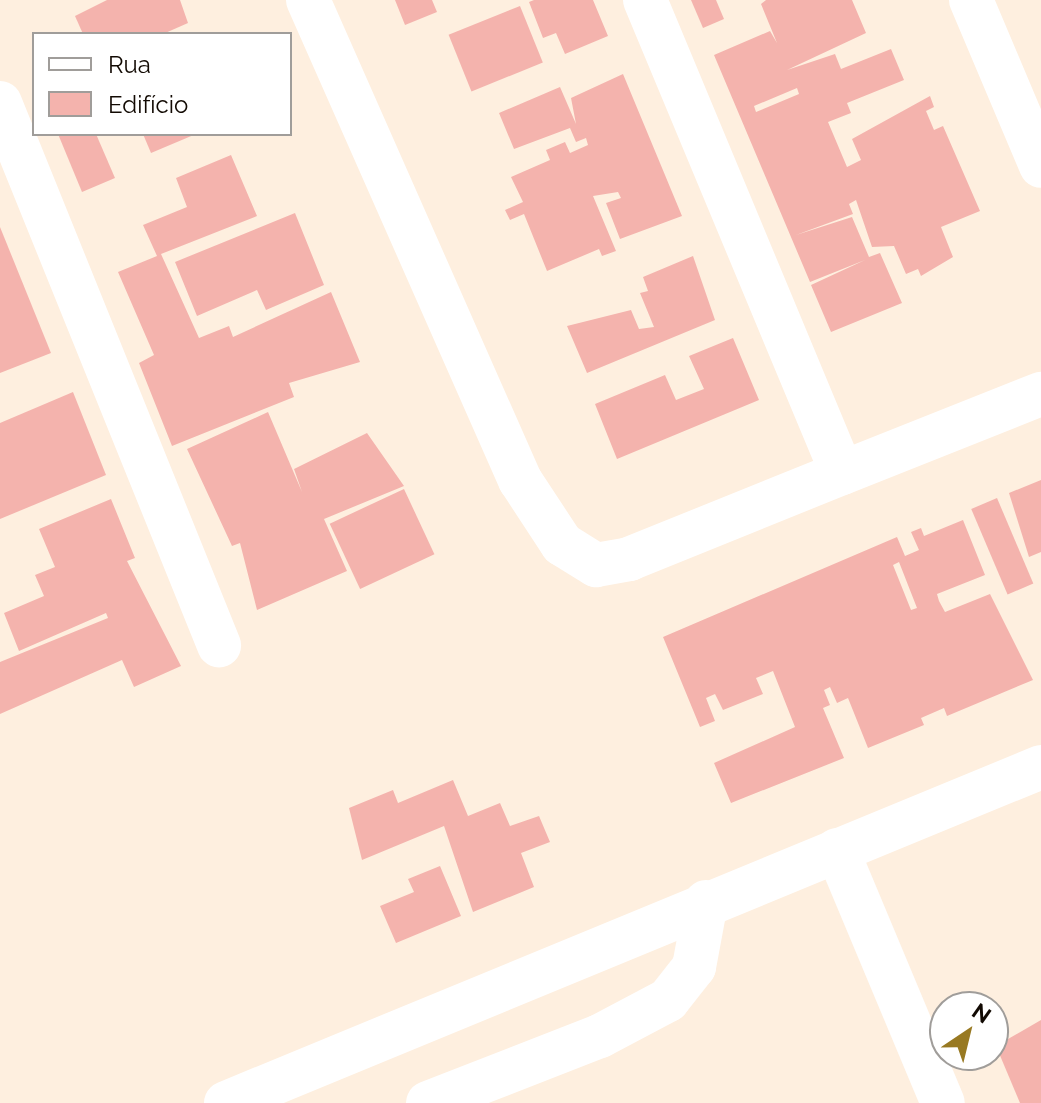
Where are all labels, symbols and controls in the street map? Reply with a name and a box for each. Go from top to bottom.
legend [32,32,292,136]
text: Rua [108,50,151,79]
text: Edifício [108,90,188,119]
north arrow [929,991,1009,1071]
text: N [967,998,996,1028]

